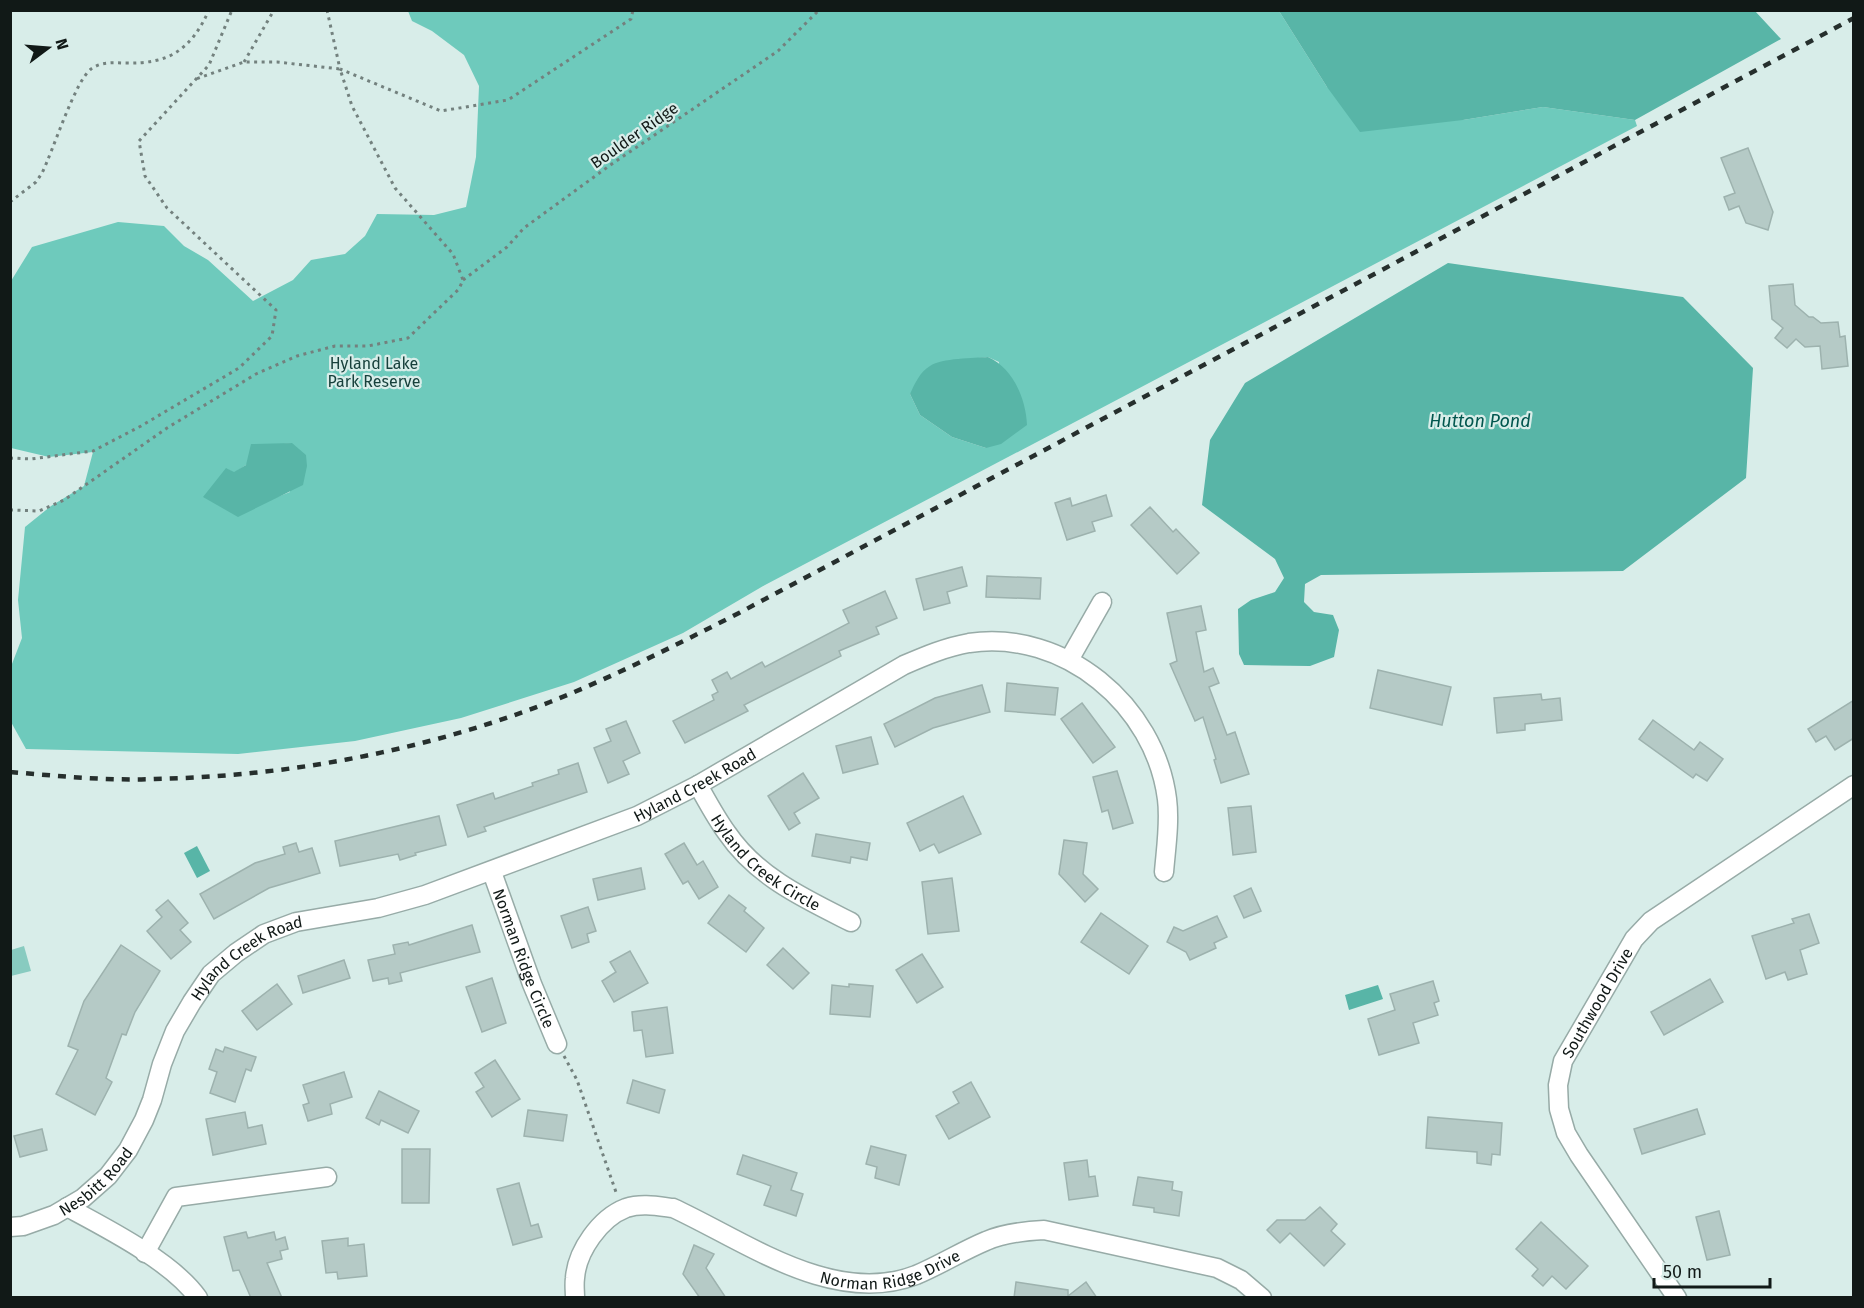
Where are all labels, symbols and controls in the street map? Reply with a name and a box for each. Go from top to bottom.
north arrow [18,18,78,78]
text: N [51,36,73,52]
street label: Boulder Ridge [587,98,682,173]
park label: Hyland Lake Park Reserve [328,354,420,391]
water label: Hutton Pond [1429,410,1531,432]
street label: Hyland Creek Road [631,744,760,826]
street label: Hyland Creek Circle [707,811,823,915]
street label: Norman Ridge Circle [489,886,558,1031]
street label: Hyland Creek Road [187,912,304,1004]
street label: Southwood Drive [1558,944,1637,1061]
street label: Nesbitt Road [56,1143,137,1220]
street label: Norman Ridge Drive [818,1246,963,1294]
scale bar [1654,1251,1770,1289]
text: 50 m [1663,1261,1702,1283]

